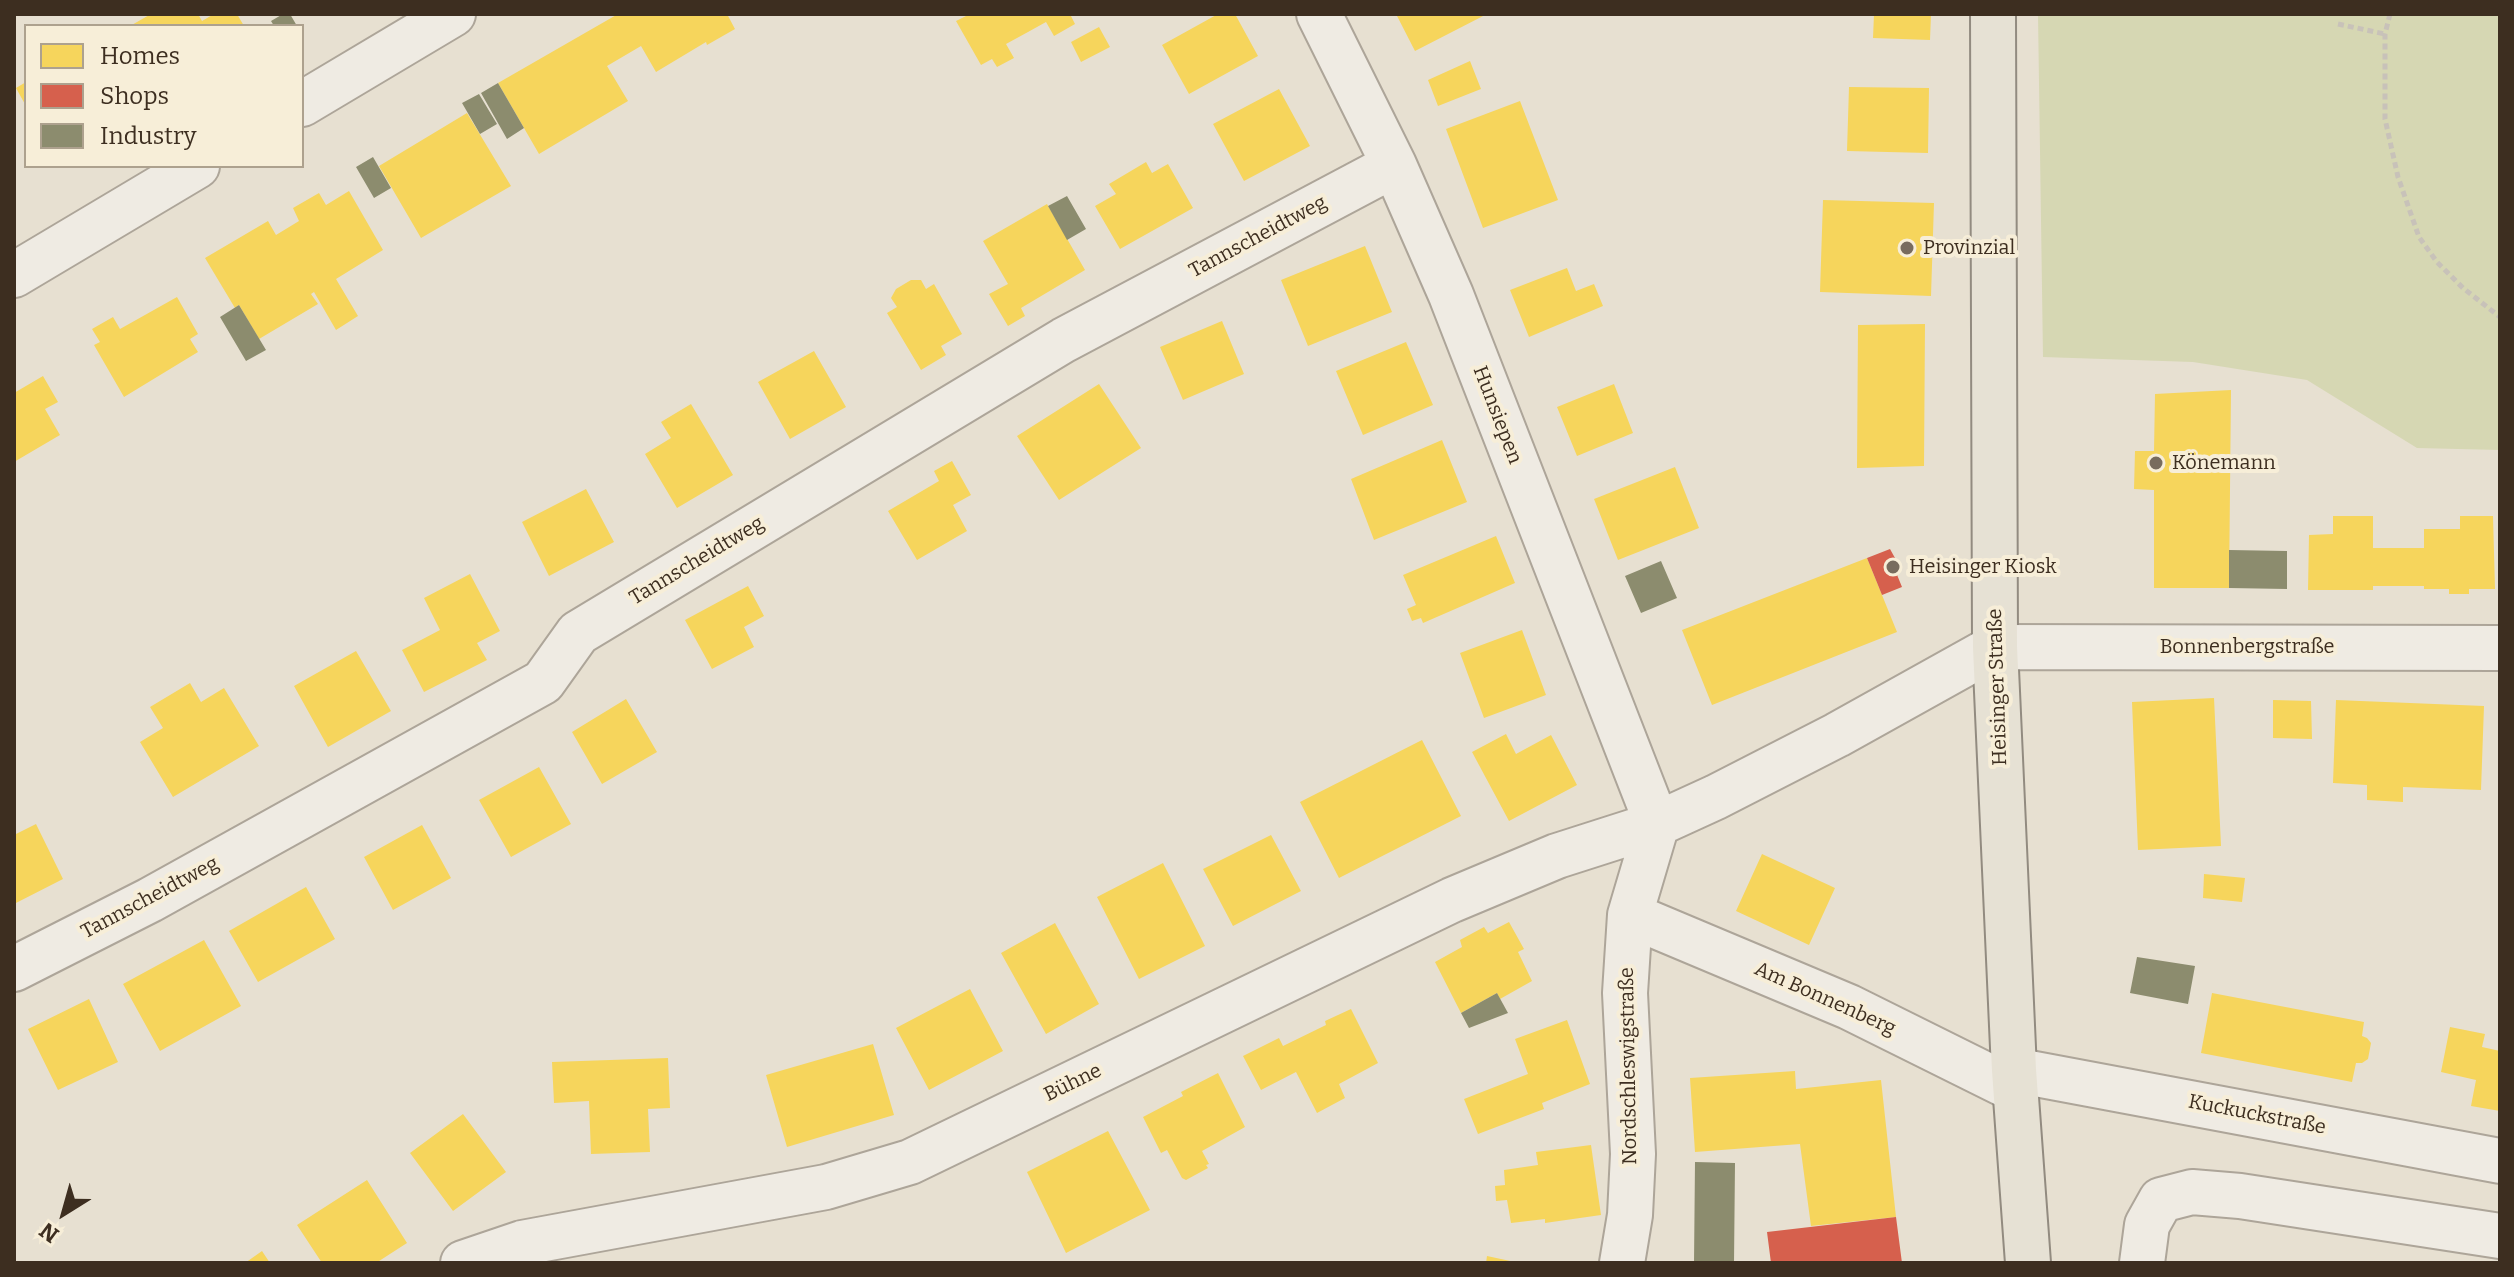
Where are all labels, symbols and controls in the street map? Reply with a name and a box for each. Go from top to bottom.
legend [24,24,304,168]
text: Homes [100,42,180,70]
text: Shops [100,82,169,110]
text: Industry [100,122,197,150]
street label: Tannscheidtweg [1185,191,1331,283]
place label: Provinzial [1923,236,2015,260]
marker: Provinzial [1898,239,1916,257]
street label: Hunsiepen [1467,363,1527,467]
place label: Könemann [2172,451,2276,475]
marker: Könemann [2147,454,2165,472]
street label: Tannscheidtweg [626,512,768,610]
place label: Heisinger Kiosk [1909,555,2057,579]
marker: Heisinger Kiosk [1884,558,1902,576]
street label: Heisinger Straße [1983,608,2013,766]
street label: Bonnenbergstraße [2160,635,2334,659]
street label: Tannscheidtweg [77,852,223,944]
street label: Am Bonnenberg [1751,957,1899,1041]
street label: Nordschleswigstraße [1615,967,1643,1165]
street label: Bühne [1040,1059,1106,1107]
street label: Kuckuckstraße [2186,1090,2328,1140]
north arrow [24,1173,104,1253]
text: N [34,1217,64,1248]

